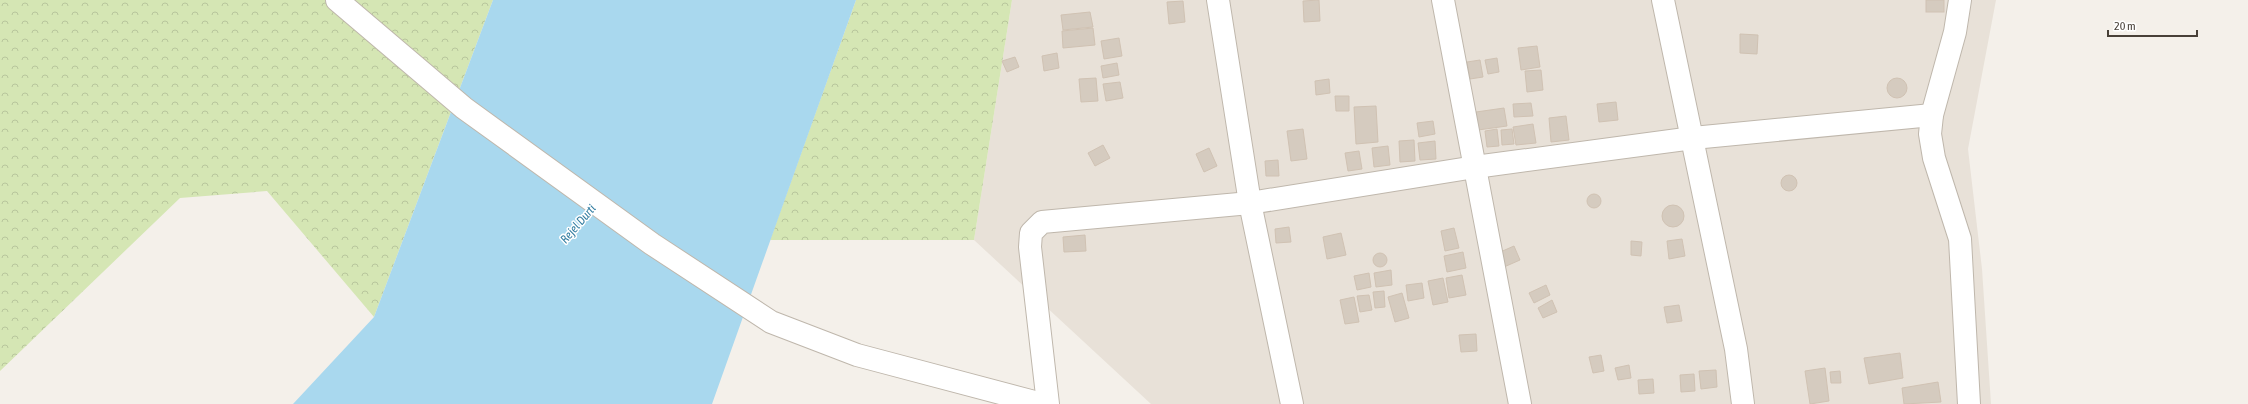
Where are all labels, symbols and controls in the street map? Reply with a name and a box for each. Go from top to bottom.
scale bar [2108,12,2197,38]
text: 20 m [2114,19,2136,33]
water label: Rejel Durti [557,202,599,246]

